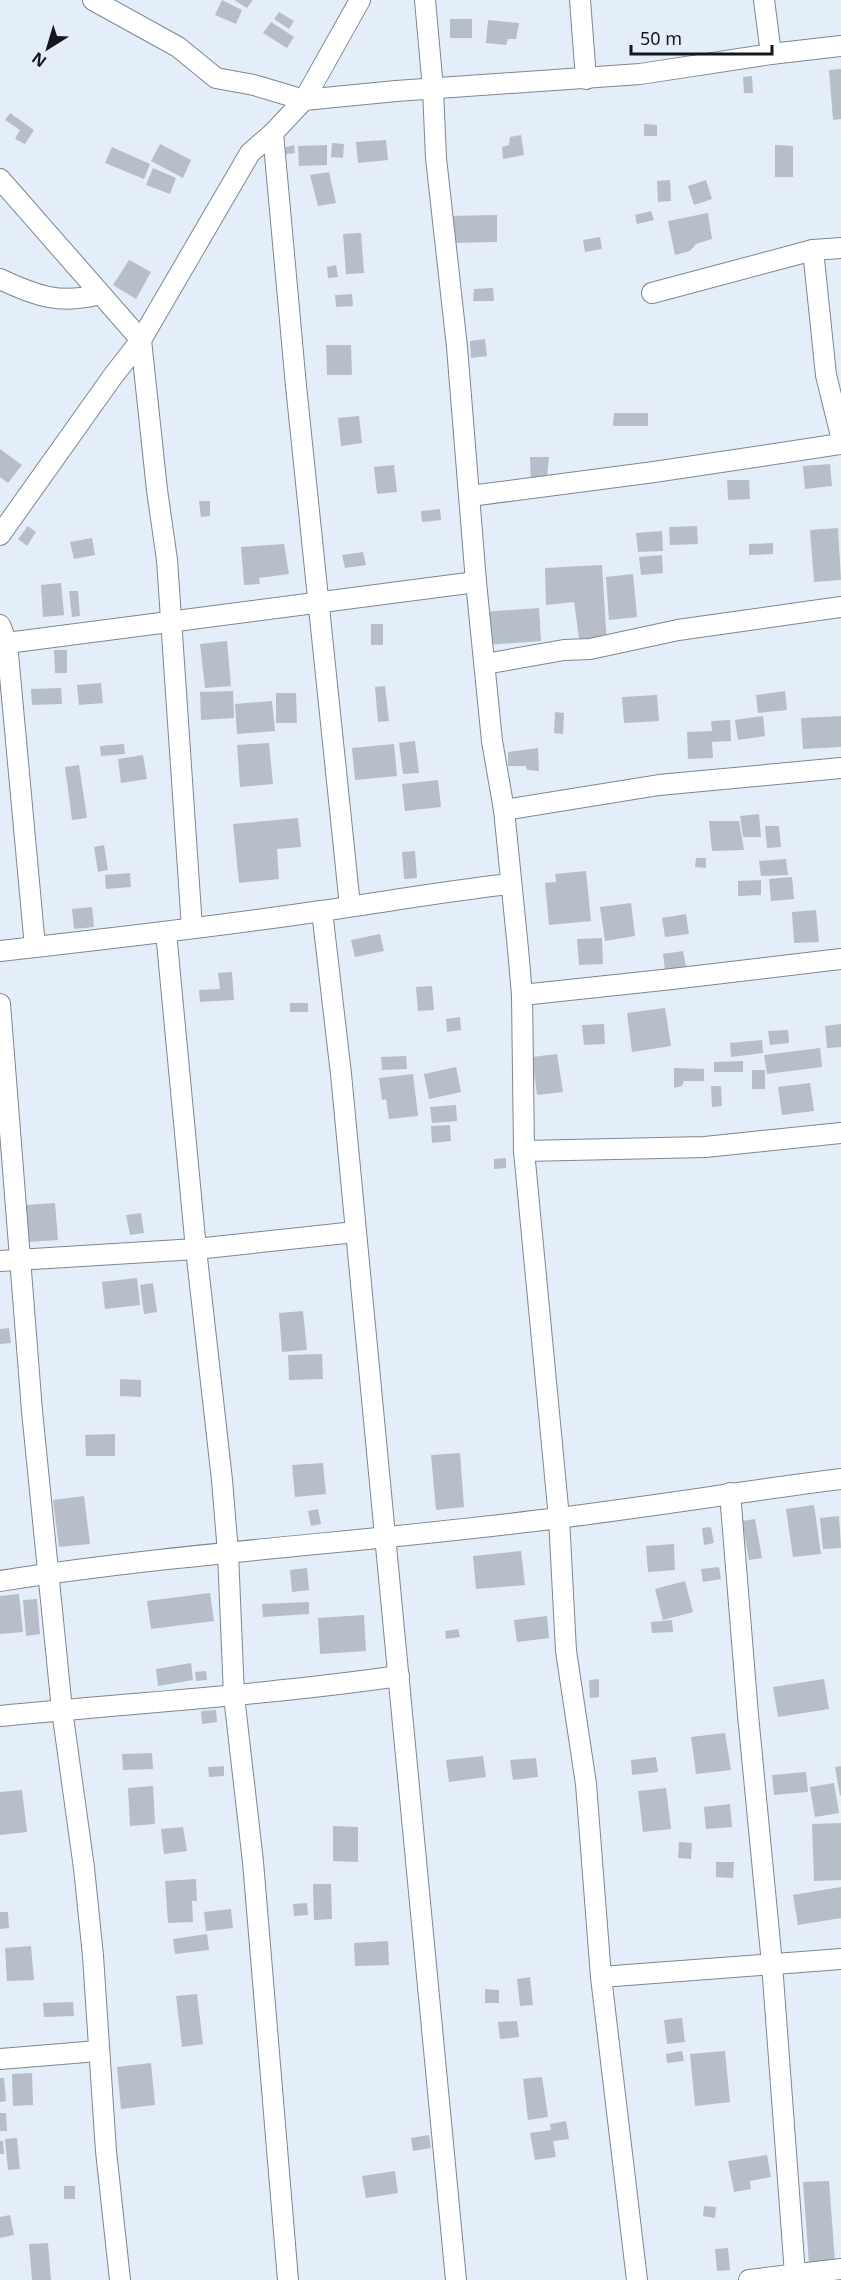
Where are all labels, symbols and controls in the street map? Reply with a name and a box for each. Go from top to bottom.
north arrow [18,18,78,78]
scale bar [631,18,772,56]
text: 50 m [640,26,682,50]
text: N [27,47,51,73]

